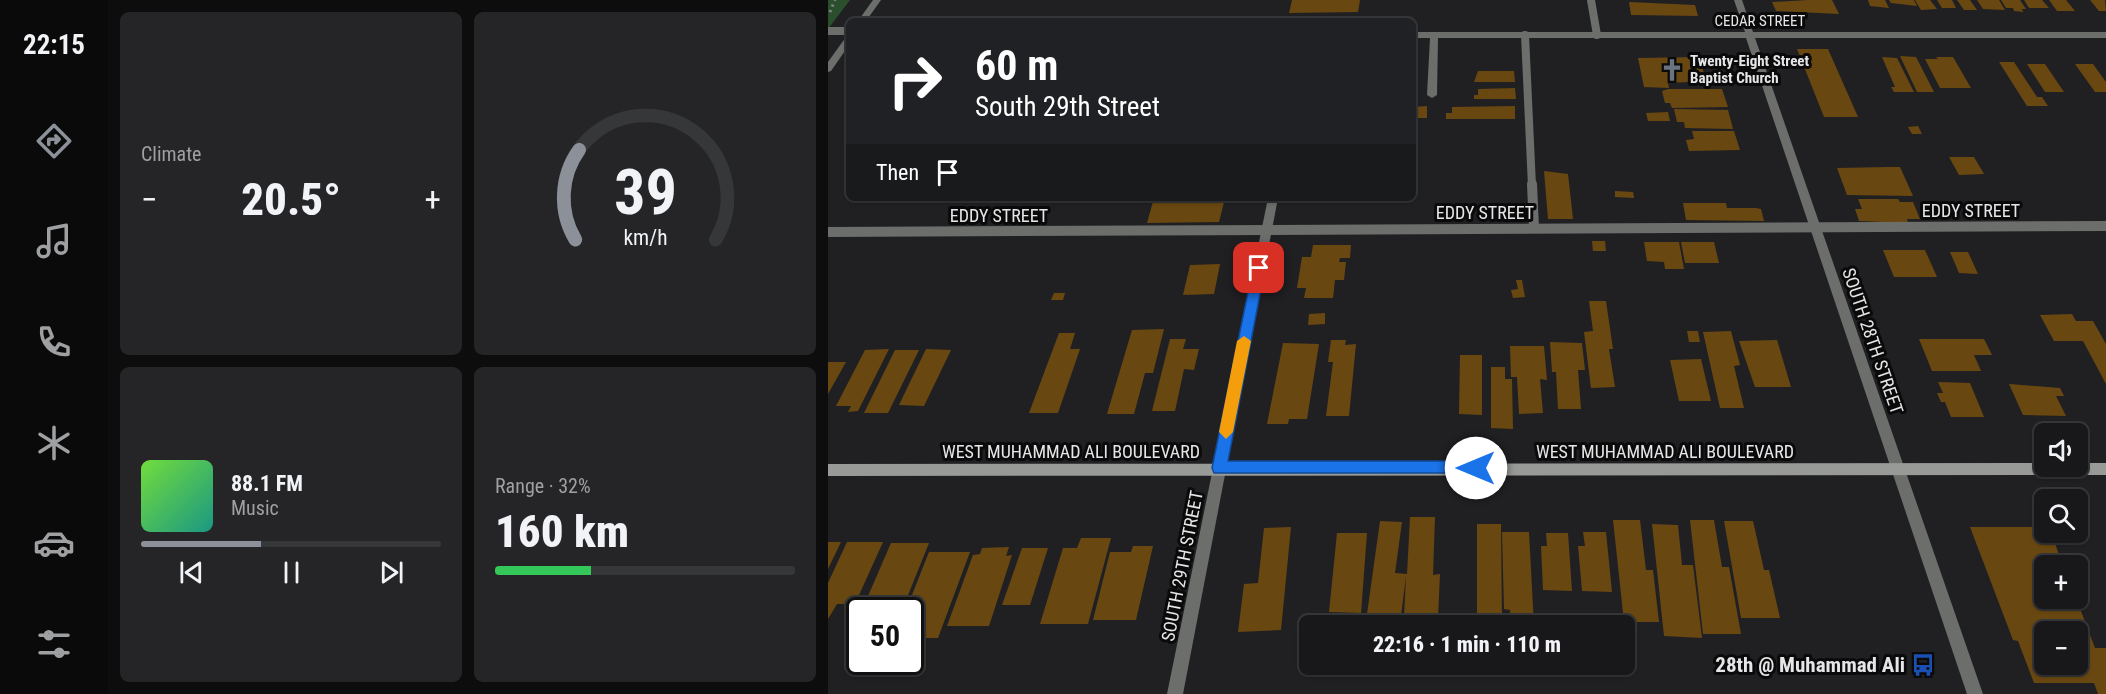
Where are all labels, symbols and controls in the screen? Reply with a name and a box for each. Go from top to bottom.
street label: CEDAR STREET [1715,12,1806,30]
text: 22:15 [23,29,85,61]
text: 60 m [975,41,1058,90]
icon: right [876,42,954,120]
place label: Twenty-Eight Street Baptist Church [1690,52,1810,87]
church icon: Twenty-Eight Street Baptist Church [1659,57,1685,83]
text: South 29th Street [975,91,1160,123]
icon: directions [33,120,75,162]
text: Climate [141,142,201,166]
text: 39 [613,156,677,229]
icon: arrive [931,156,964,189]
text: Then [876,160,919,185]
text: 20.5° [241,173,341,226]
text: − [141,180,158,219]
text: + [425,180,441,219]
street label: EDDY STREET [1922,200,2020,221]
street label: EDDY STREET [1436,202,1534,223]
street label: EDDY STREET [950,205,1048,226]
icon: music [33,220,75,262]
text: km/h [623,226,667,251]
pin [1233,242,1284,293]
icon: arrive [1242,251,1275,284]
street label: SOUTH 28TH STREET [1838,265,1908,417]
icon: phone [33,321,75,363]
icon: climate [33,422,75,464]
map controls [2034,423,2088,675]
button: sound [2034,423,2088,477]
position arrow [1444,436,1508,500]
street label: WEST MUHAMMAD ALI BOULEVARD [942,441,1200,462]
street label: WEST MUHAMMAD ALI BOULEVARD [1536,441,1794,462]
text: 88.1 FM [231,471,303,496]
text: Range · 32% [495,474,591,498]
street label: SOUTH 29TH STREET [1157,489,1207,643]
button: search [2034,489,2088,543]
text: Music [231,496,279,520]
text: 160 km [495,505,629,558]
icon: car [33,522,75,564]
button: + [2034,555,2088,609]
icon: previous [175,556,208,589]
icon: pause [275,556,308,589]
icon: next [375,556,408,589]
speed limit sign: 50 [846,597,924,675]
button: − [2034,621,2088,675]
icon: filters [33,623,75,665]
text: 22:16 · 1 min · 110 m [1373,632,1561,657]
bus stop icon: 28th @ Muhammad Ali [1910,652,1936,678]
place label: 28th @ Muhammad Ali [1715,653,1905,677]

